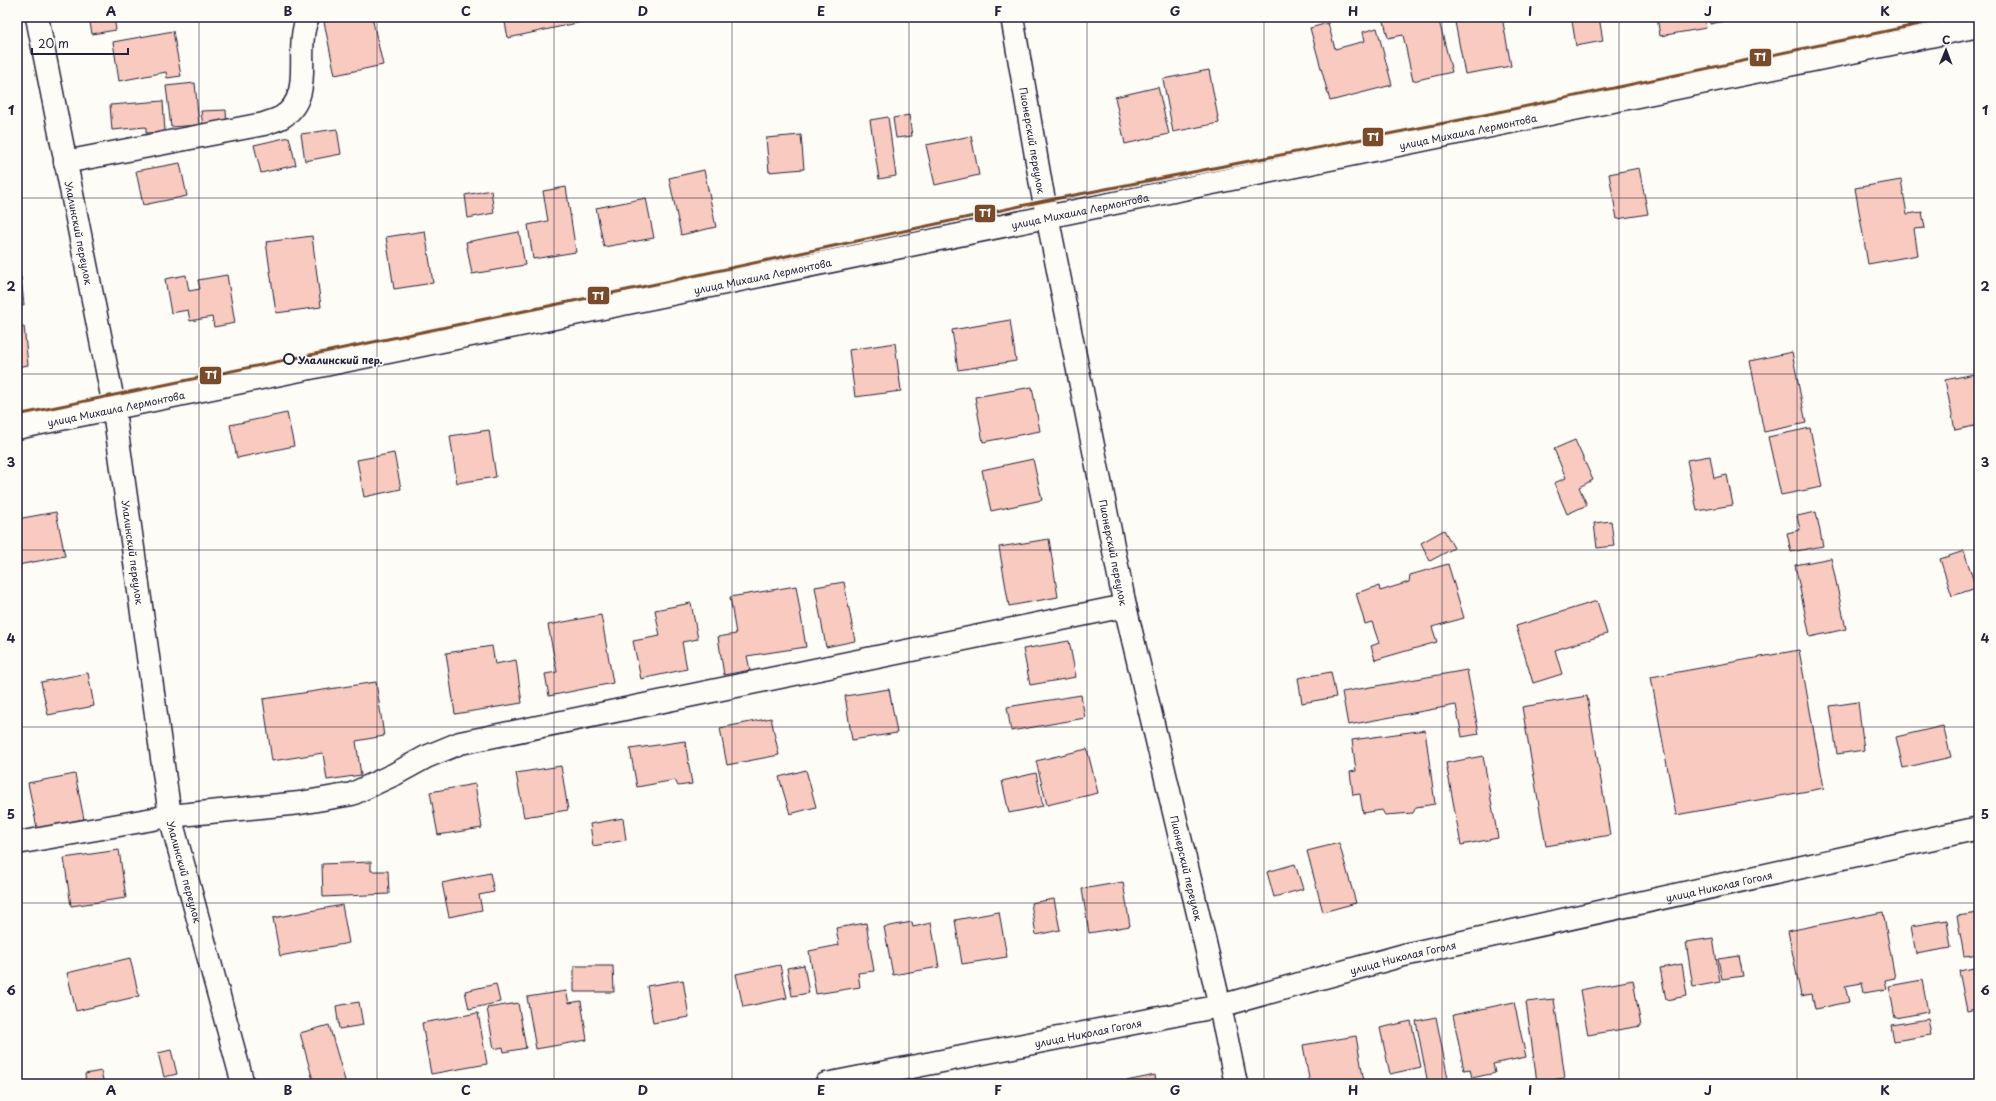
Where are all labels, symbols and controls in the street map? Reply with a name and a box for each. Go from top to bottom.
text: A [106,1,116,20]
text: B [284,1,293,20]
text: C [461,1,471,20]
text: D [638,1,648,20]
text: E [817,1,825,20]
text: F [994,1,1002,20]
text: G [1170,1,1180,20]
text: H [1348,1,1358,20]
text: I [1528,1,1532,20]
text: J [1704,1,1712,20]
text: K [1880,1,1890,20]
scale bar [32,30,128,56]
north arrow [1926,30,1966,70]
text: С [1942,31,1950,48]
text: 20 m [38,34,69,52]
line badge: T1 [1749,48,1772,67]
text: T1 [1754,48,1766,65]
street label: Пионерский переулок [1017,86,1050,195]
text: 1 [8,100,14,119]
text: 1 [1982,100,1988,119]
street label: улица Михаила Лермонтова [1398,109,1539,152]
line badge: T1 [1362,127,1384,147]
text: T1 [1367,128,1379,145]
street label: Улалинский переулок [62,180,97,286]
street label: улица Михаила Лермонтова [1010,189,1151,232]
line badge: T1 [974,204,996,223]
text: T1 [979,204,991,221]
street label: улица Михаила Лермонтова [692,254,833,297]
text: 2 [6,276,16,295]
text: 2 [1980,276,1990,295]
line badge: T1 [587,286,610,305]
text: T1 [592,287,604,304]
place label: Улалинский пер. [297,352,383,367]
marker: Улалинский пер. [283,353,295,365]
line badge: T1 [199,366,222,385]
text: T1 [205,366,217,383]
street label: улица Михаила Лермонтова [46,386,187,429]
text: 3 [7,452,16,471]
text: 3 [1981,452,1990,471]
street label: Пионерский переулок [1096,498,1132,607]
street label: Улалинский переулок [119,499,148,605]
text: 4 [7,628,16,647]
text: 4 [1981,628,1990,647]
text: 5 [7,804,15,823]
text: 5 [1981,804,1989,823]
street label: Пионерский переулок [1167,814,1207,922]
street label: Улалинский переулок [164,819,206,924]
street label: улица Николая Гоголя [1664,866,1774,905]
street label: улица Николая Гоголя [1348,936,1457,977]
text: 6 [6,980,16,999]
text: 6 [1980,980,1990,999]
street label: улица Николая Гоголя [1033,1014,1143,1050]
text: A [106,1080,116,1099]
text: B [284,1080,293,1099]
text: C [461,1080,471,1099]
text: D [638,1080,648,1099]
text: E [817,1080,825,1099]
text: F [994,1080,1002,1099]
text: G [1170,1080,1180,1099]
text: H [1348,1080,1358,1099]
text: I [1528,1080,1532,1099]
text: J [1704,1080,1712,1099]
text: K [1880,1080,1890,1099]

